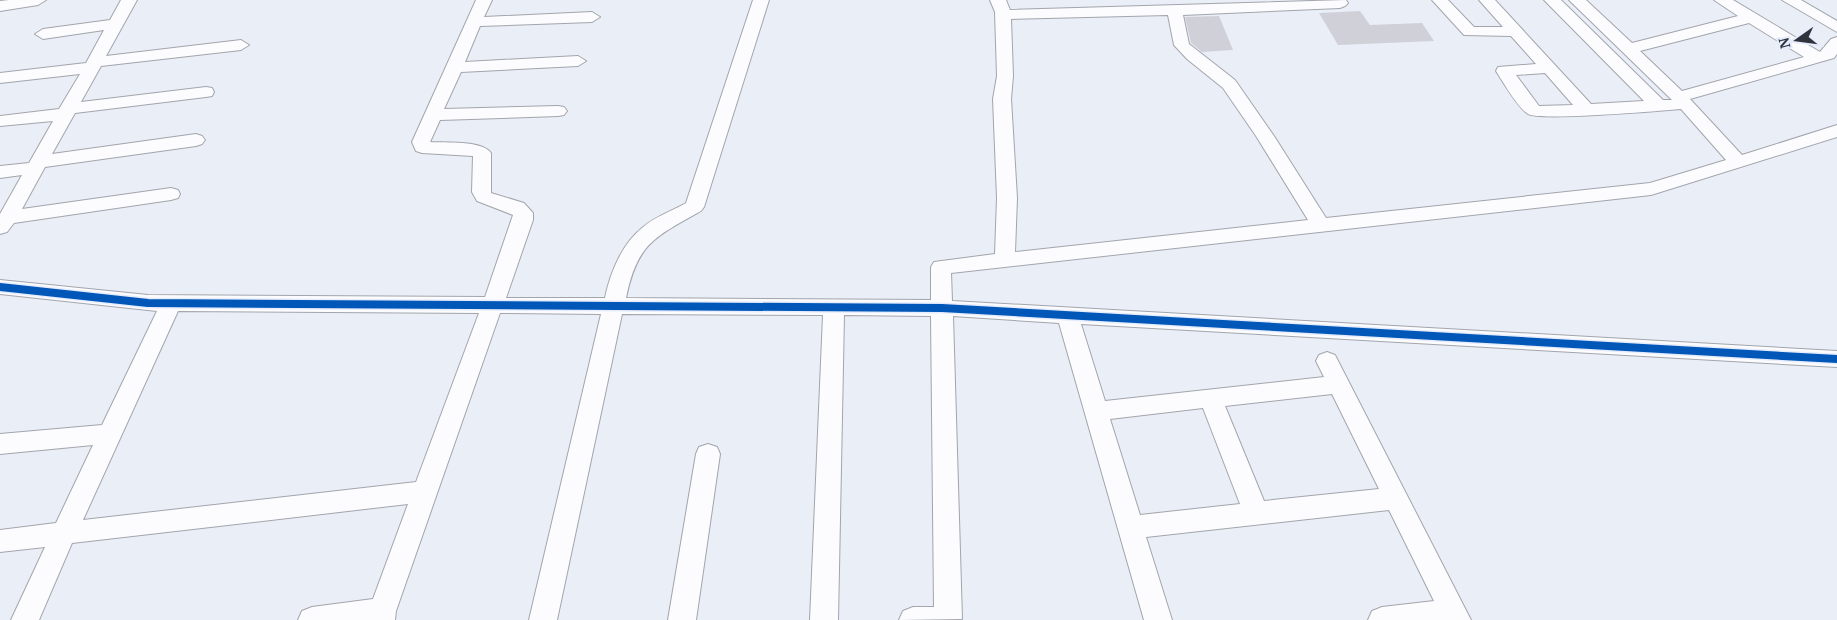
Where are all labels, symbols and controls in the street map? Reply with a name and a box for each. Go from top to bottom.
north arrow [1772,15,1822,65]
text: N [1773,35,1794,51]

